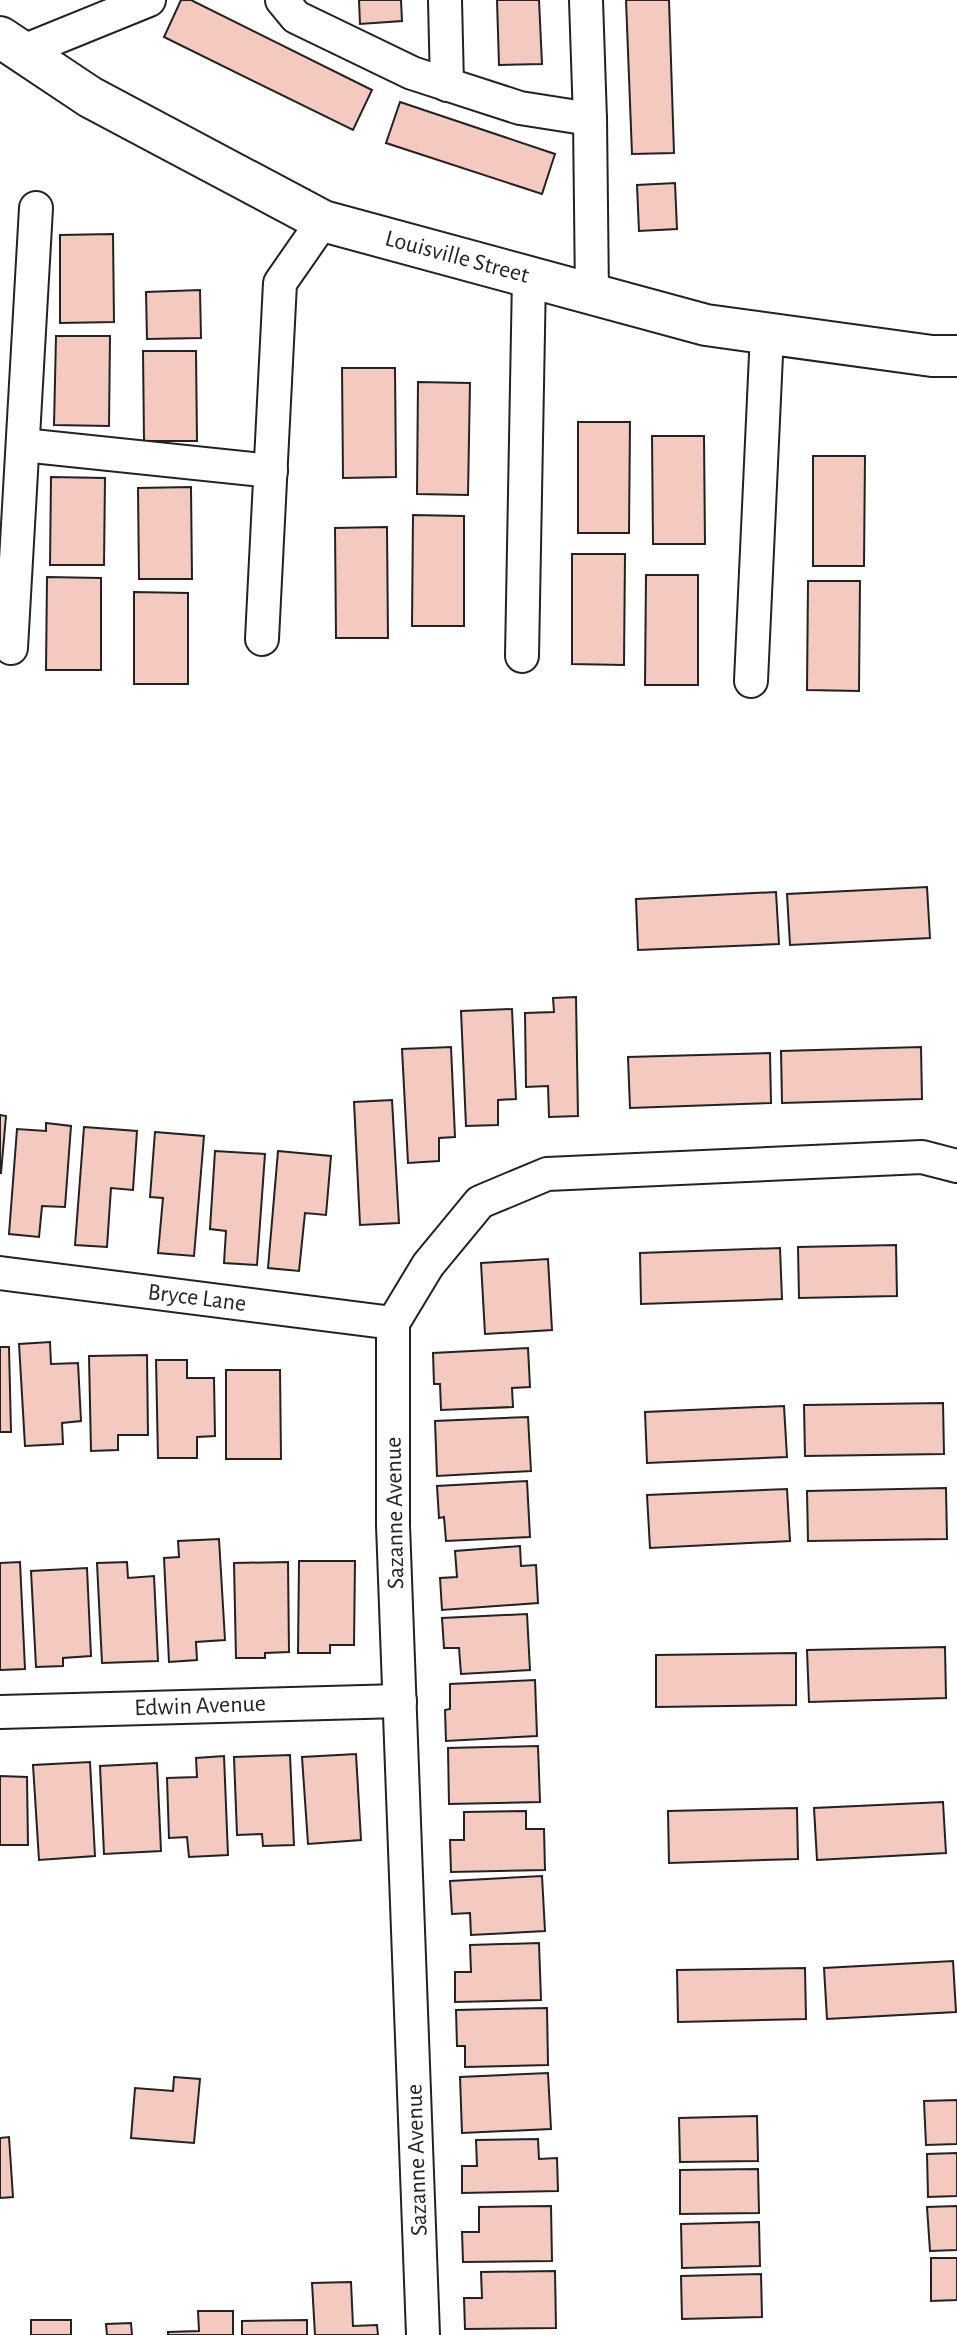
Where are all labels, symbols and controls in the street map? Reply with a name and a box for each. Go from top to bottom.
street label: Louisville Street [383,226,532,288]
street label: Bryce Lane [146,1280,248,1316]
street label: Sazanne Avenue [382,1437,408,1589]
street label: Edwin Avenue [134,1692,266,1720]
street label: Sazanne Avenue [402,2084,432,2236]

